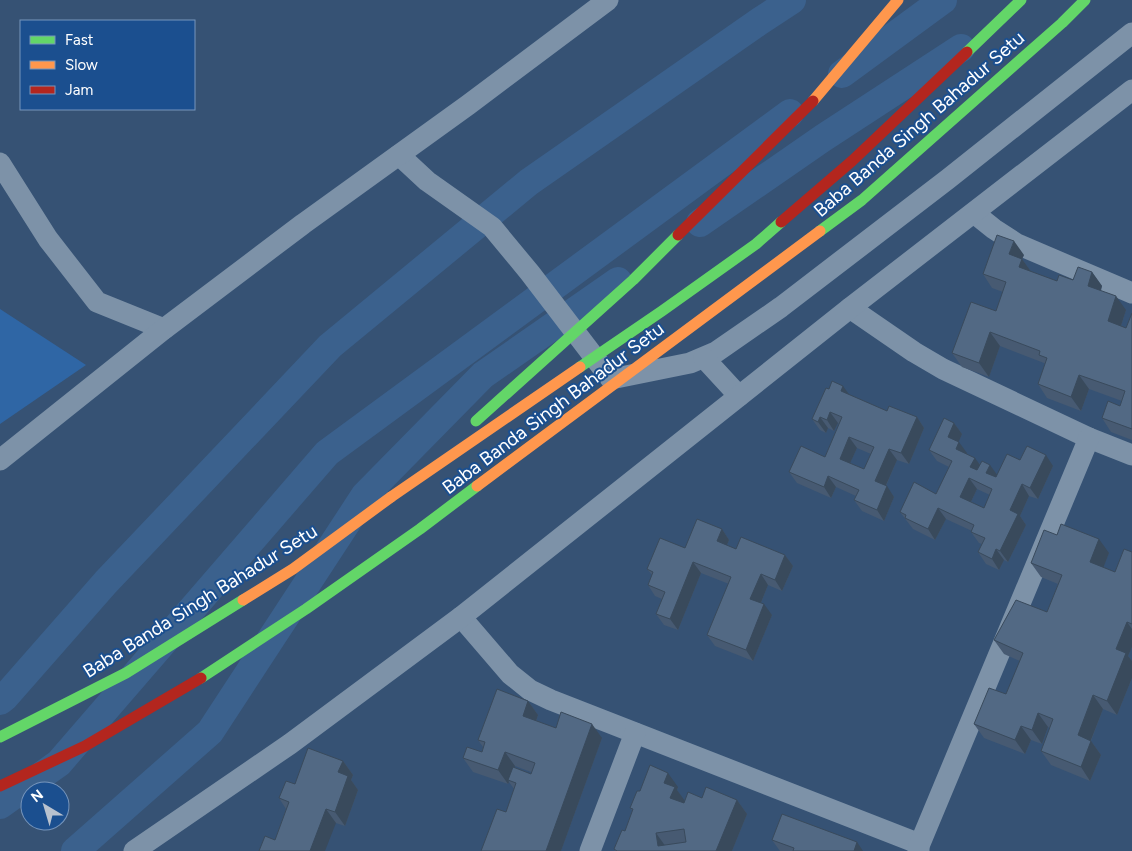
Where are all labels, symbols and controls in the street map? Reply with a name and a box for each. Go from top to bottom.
legend [20,20,195,110]
street label: Baba Banda Singh Bahadur Setu [809,26,1029,222]
text: Fast [65,31,94,49]
text: Slow [65,56,98,74]
text: Jam [65,81,93,99]
street label: Baba Banda Singh Bahadur Setu [438,317,668,499]
street label: Baba Banda Singh Bahadur Setu [79,519,321,683]
north arrow [20,781,70,831]
text: N [28,786,47,806]

